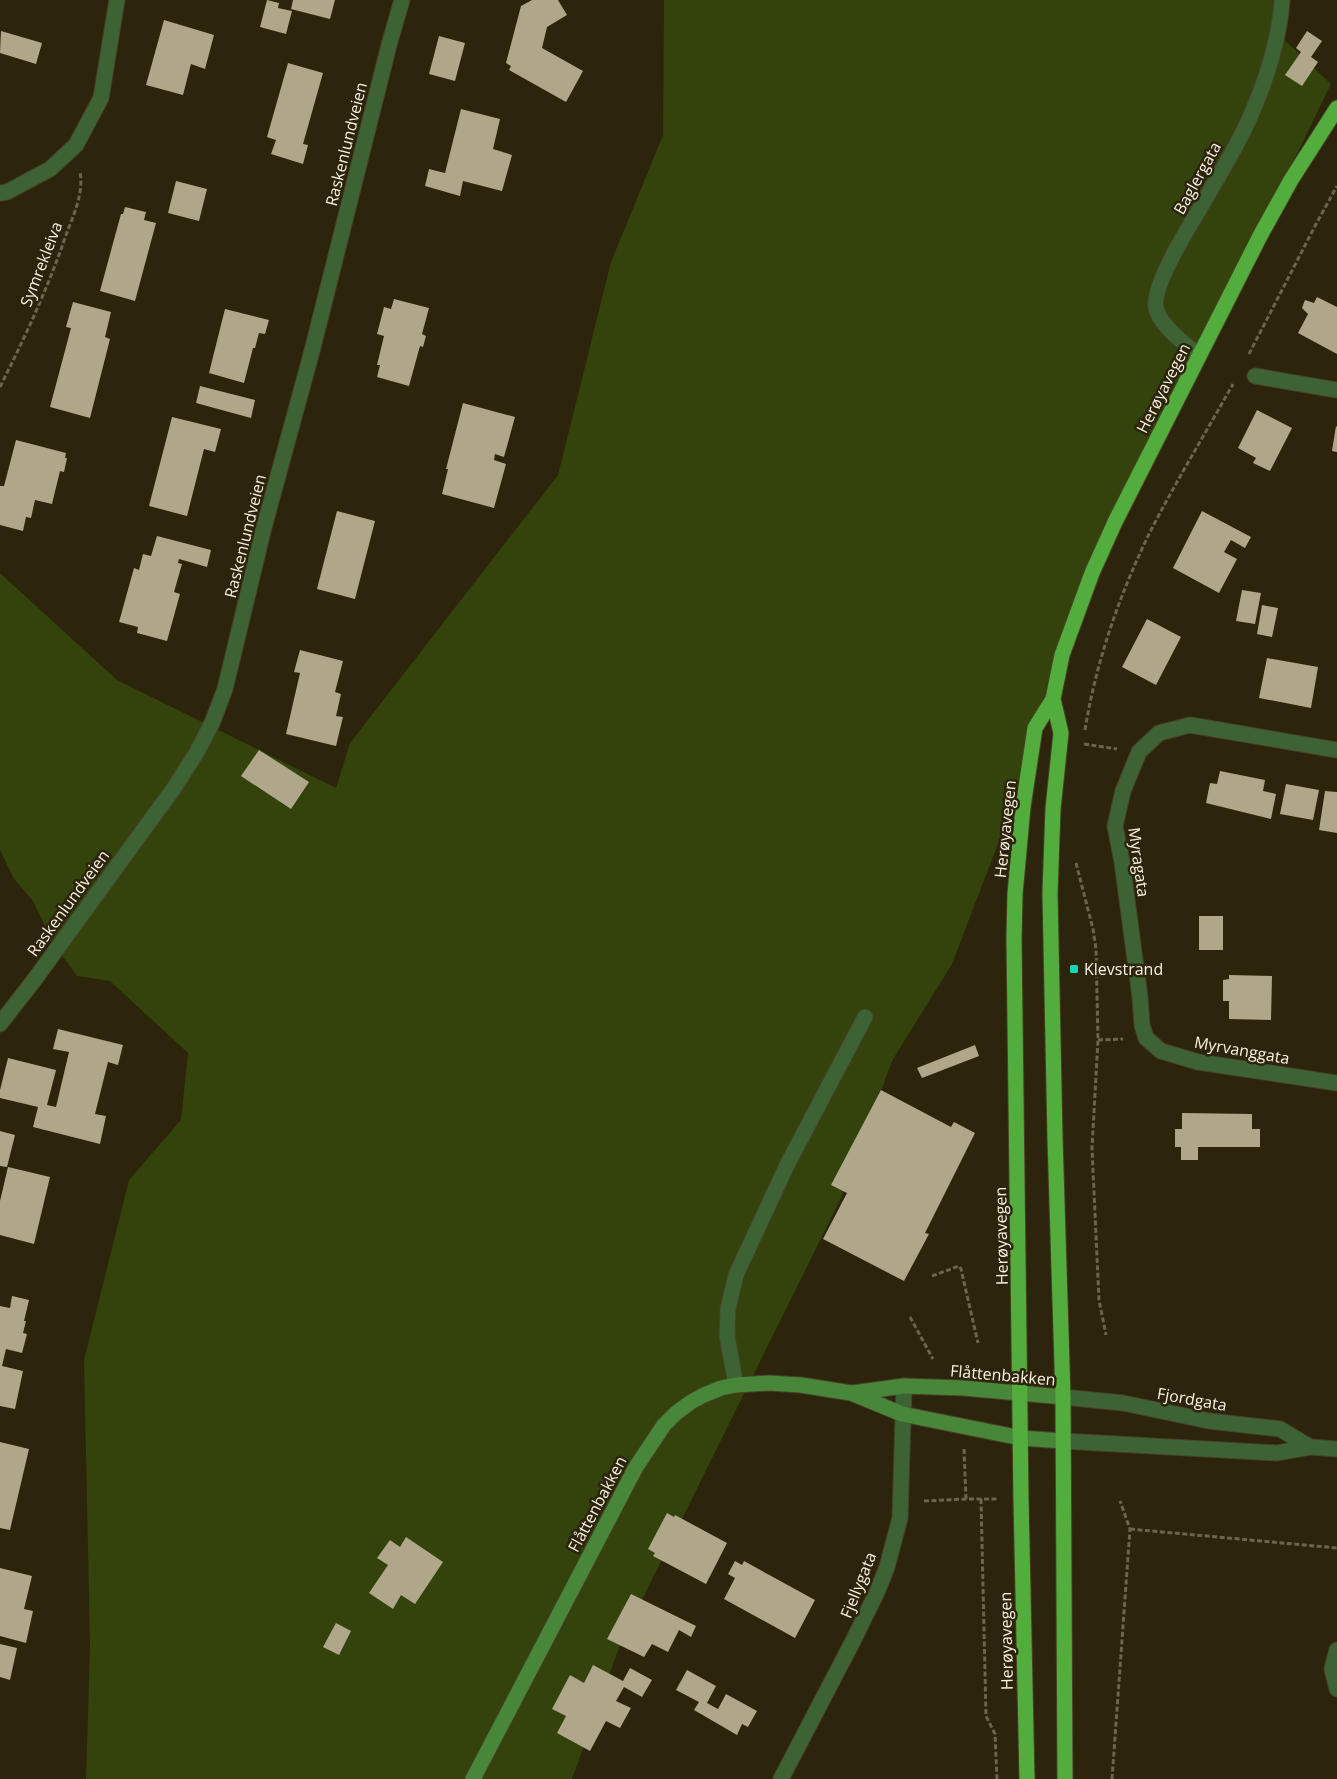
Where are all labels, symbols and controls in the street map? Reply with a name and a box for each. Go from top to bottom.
street label: Raskenlundveien [320,80,372,208]
street label: Baglergata [1168,138,1226,218]
street label: Symrekleiva [15,218,67,310]
street label: Herøyavegen [1131,339,1195,437]
street label: Raskenlundveien [219,472,271,600]
street label: Herøyavegen [989,779,1021,879]
street label: Myragata [1123,826,1155,898]
street label: Raskenlundveien [22,845,114,961]
place label: Klevstrand [1084,958,1163,980]
marker: Klevstrand [1068,963,1080,975]
street label: Myrvanggata [1193,1031,1291,1069]
street label: Herøyavegen [989,1187,1013,1285]
street label: Flåttenbakken [949,1359,1057,1391]
street label: Fjordgata [1155,1382,1229,1416]
street label: Flåttenbakken [562,1452,632,1556]
street label: Fjellygata [835,1549,881,1621]
street label: Herøyavegen [994,1592,1018,1690]

